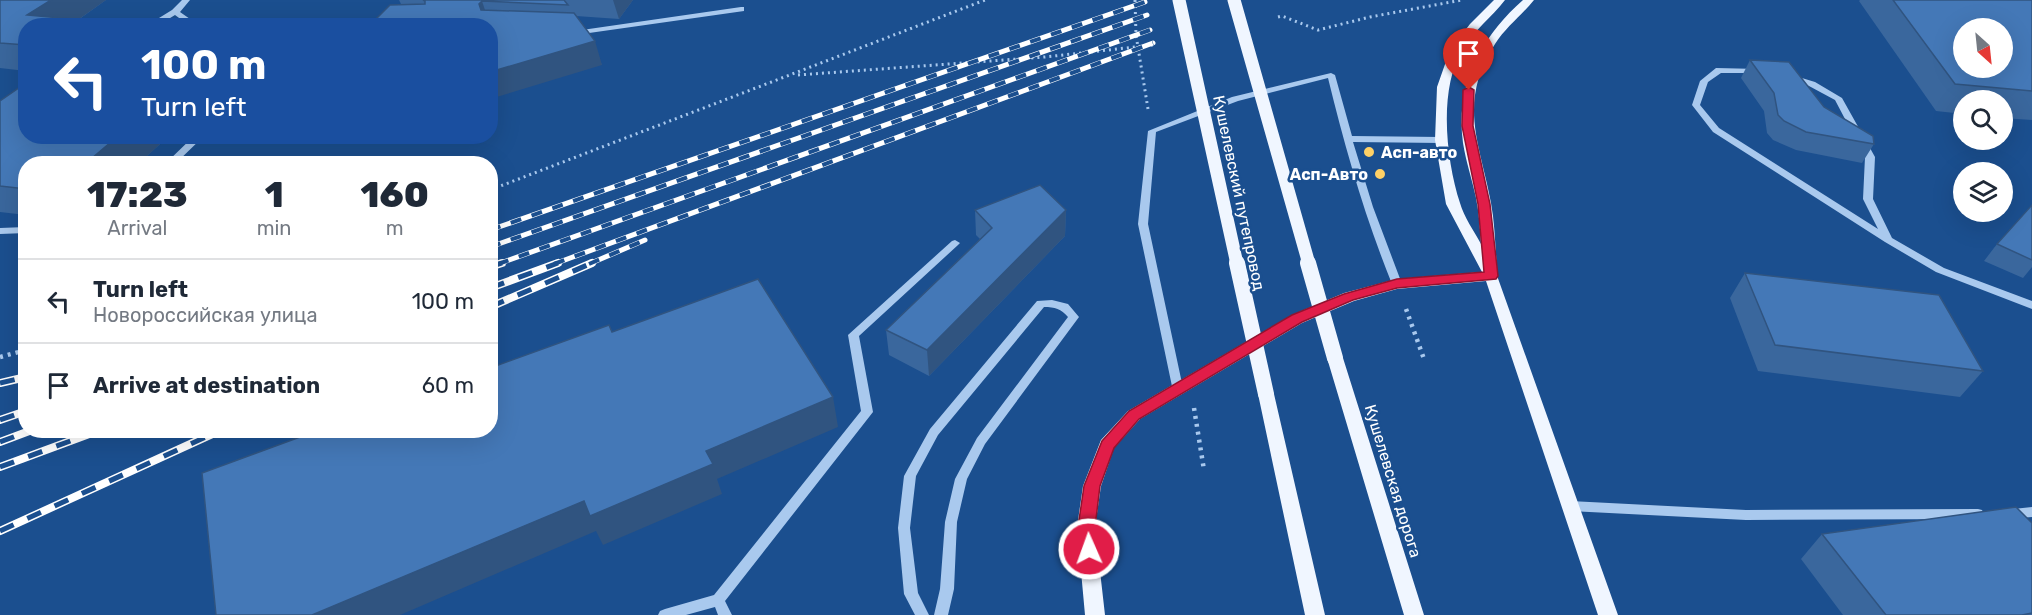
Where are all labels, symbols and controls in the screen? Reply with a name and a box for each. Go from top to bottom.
north arrow [1953,18,2013,78]
map controls [1953,18,2013,222]
pin [1443,28,1494,90]
icon: arrive [1452,37,1485,70]
text: 100 m [141,40,266,90]
icon: left [42,42,120,120]
button: search [1953,90,2013,150]
text: Turn left [141,91,246,123]
street label: Кушелевский путепровод [1209,94,1269,293]
place label: Асп-авто [1381,143,1458,162]
marker: Асп-авто [1362,145,1376,159]
button: layers [1953,162,2013,222]
place label: Асп-Авто [1290,165,1368,184]
marker: Асп-Авто [1373,167,1387,181]
text: 17:23 [87,173,188,216]
text: 1 [265,173,284,216]
text: 160 [361,173,429,216]
text: Arrival [107,216,167,240]
text: min [257,216,292,240]
text: m [386,216,404,240]
text: Turn left [93,276,188,303]
icon: left [42,285,75,318]
text: 100 m [412,288,474,315]
text: Новороссийская улица [93,303,317,327]
icon: arrive [42,369,75,402]
text: Arrive at destination [93,372,320,399]
text: 60 m [422,372,474,399]
street label: Кушелевская дорога [1361,402,1425,560]
position arrow [1057,517,1121,581]

